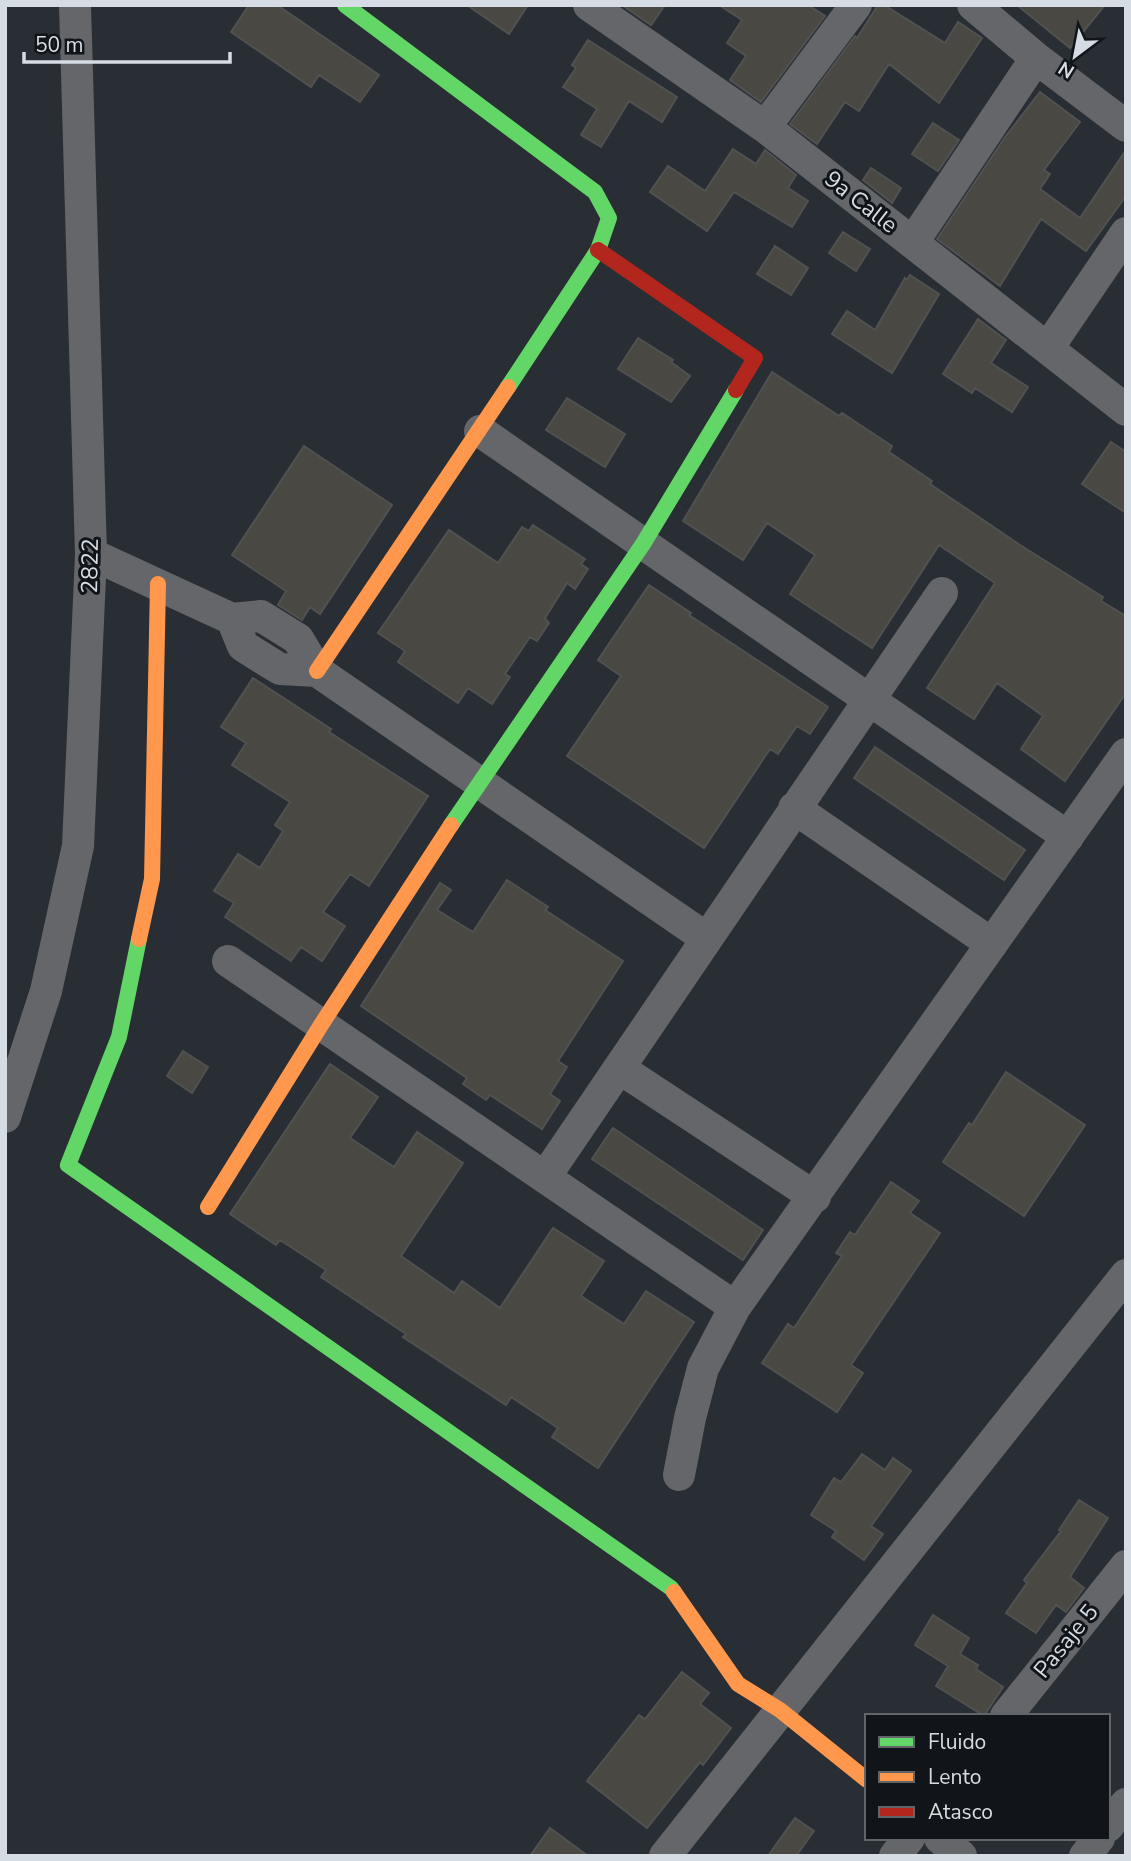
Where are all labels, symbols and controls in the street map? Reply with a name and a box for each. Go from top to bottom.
scale bar [24,21,231,65]
north arrow [1040,21,1110,91]
text: 50 m [35,31,84,59]
text: N [1054,55,1079,84]
street label: 9a Calle [818,164,904,240]
street label: 2822 [74,538,106,594]
street label: Pasaje 5 [1027,1598,1105,1684]
legend [865,1714,1110,1840]
text: Fluido [928,1728,986,1756]
text: Lento [928,1763,981,1791]
text: Atasco [928,1798,993,1826]

